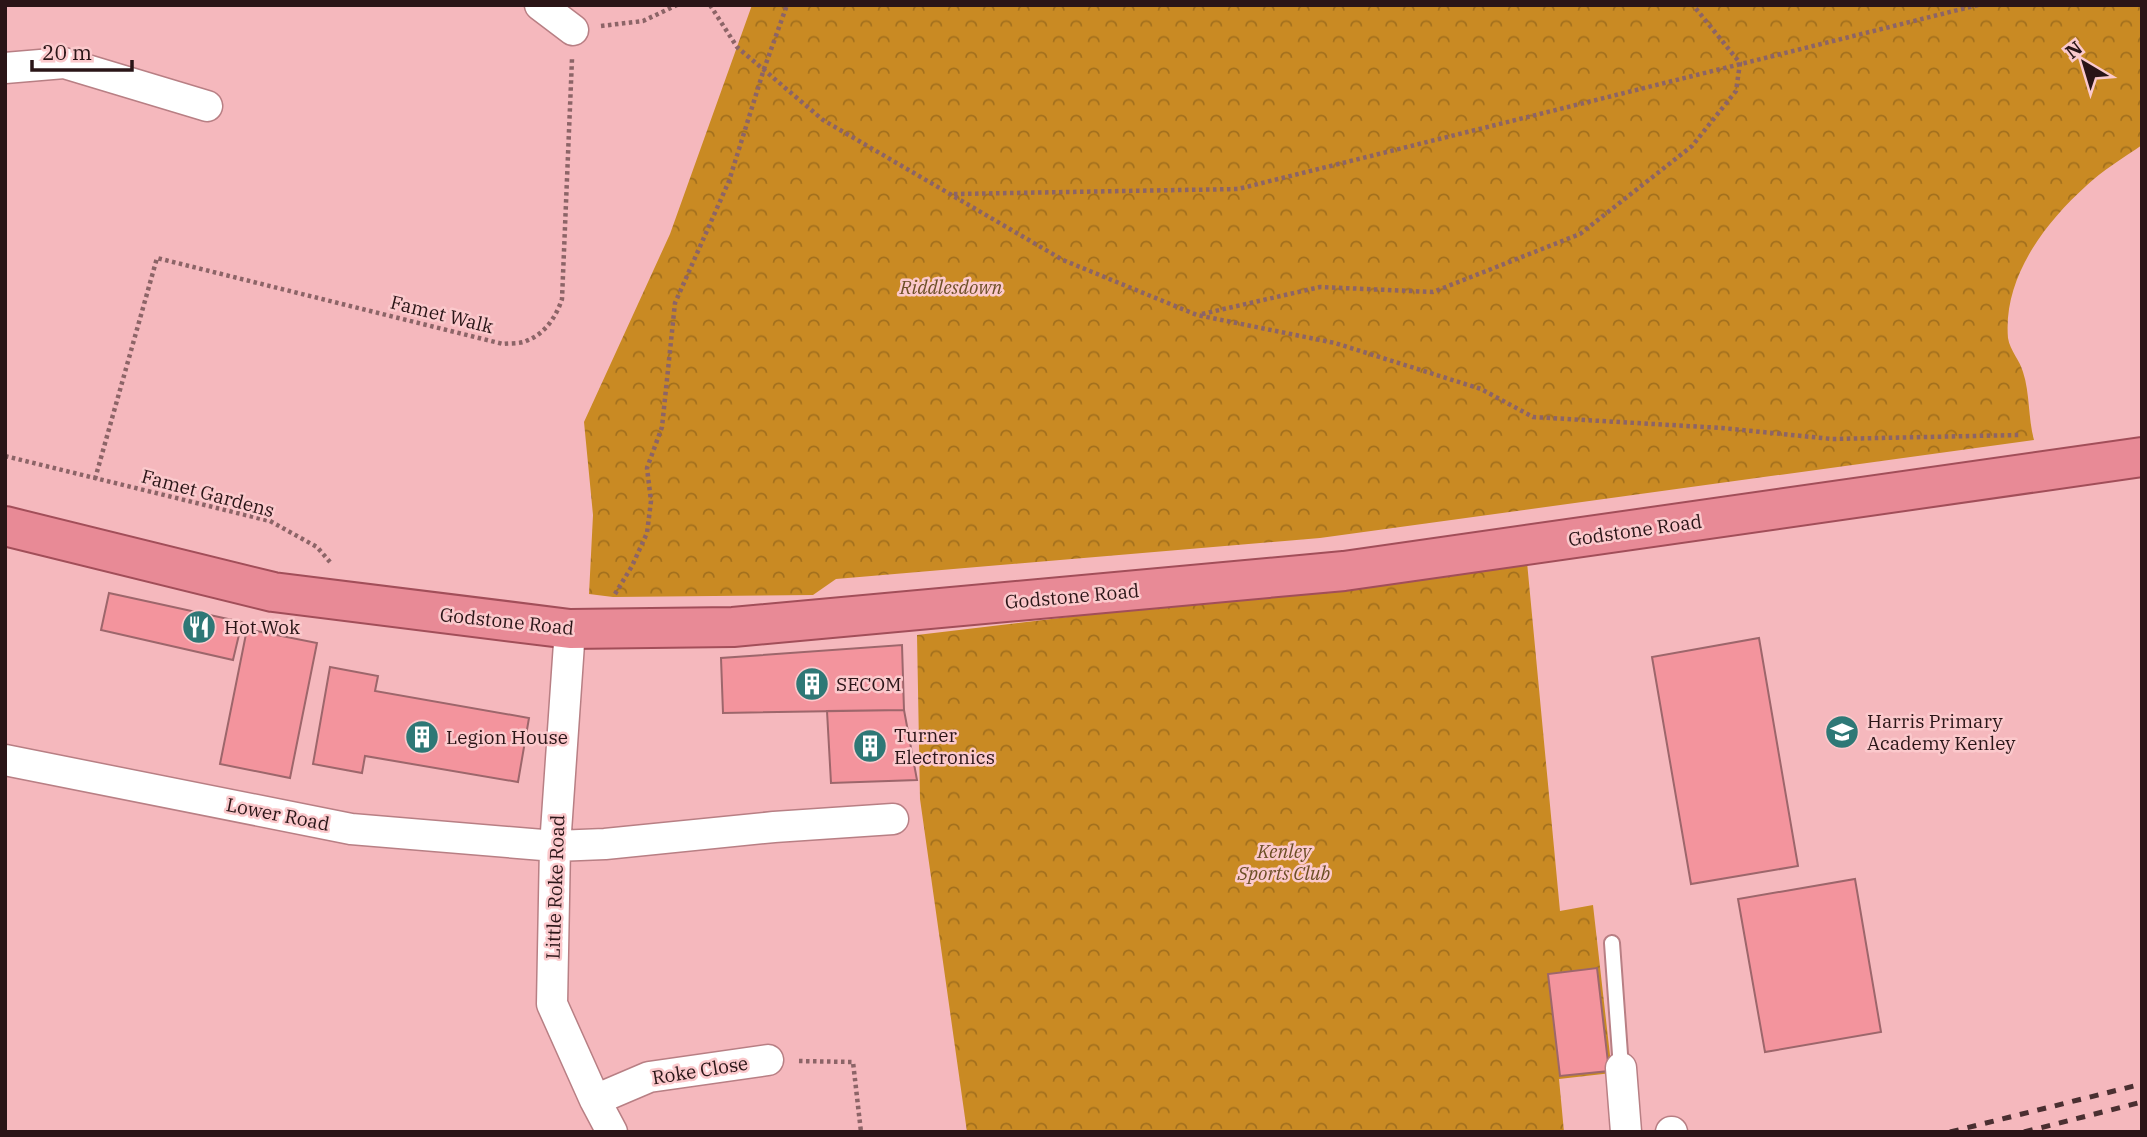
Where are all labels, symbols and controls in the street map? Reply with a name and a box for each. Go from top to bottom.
scale bar [32,28,131,72]
north arrow [2049,28,2119,98]
text: N [2060,36,2087,64]
text: 20 m [42,38,92,66]
park label: Riddlesdown [899,275,1003,299]
street label: Famet Walk [388,290,496,338]
street label: Famet Gardens [139,464,277,522]
street label: Godstone Road [1567,509,1703,551]
street label: Godstone Road [1004,578,1140,614]
street label: Godstone Road [439,602,575,640]
restaurant icon: Hot Wok [180,608,218,646]
place label: Hot Wok [224,615,300,639]
building icon: SECOM [793,665,831,703]
place label: SECOM [836,672,902,696]
place label: Harris Primary Academy Kenley [1867,709,2016,755]
school or university icon: Harris Primary Academy Kenley [1823,713,1861,751]
building icon: Legion House [403,718,441,756]
place label: Turner Electronics [894,723,995,769]
place label: Legion House [446,725,568,749]
building icon: Turner Electronics [851,727,889,765]
street label: Lower Road [224,792,332,836]
street label: Little Roke Road [540,814,570,960]
park label: Kenley Sports Club [1237,839,1331,885]
street label: Roke Close [650,1051,750,1089]

